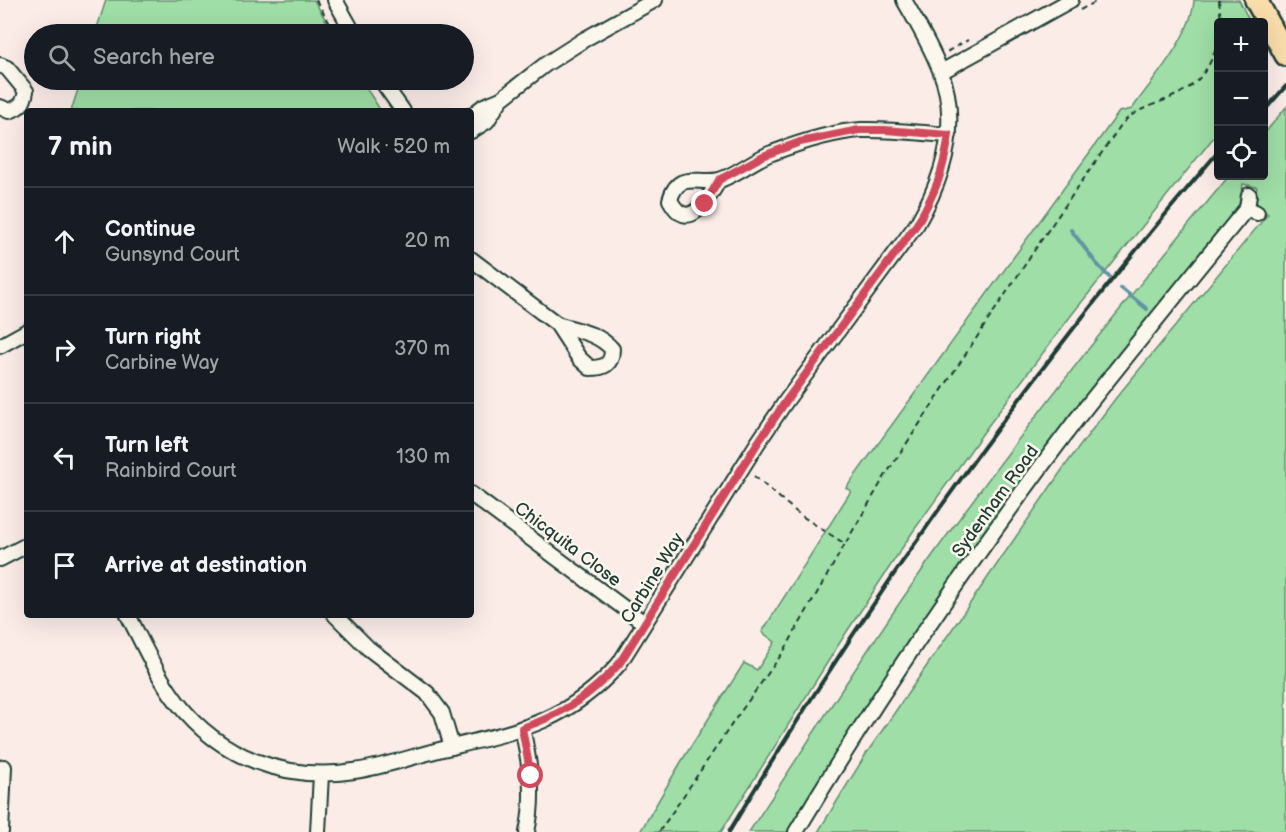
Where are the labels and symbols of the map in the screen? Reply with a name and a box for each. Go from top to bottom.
route end [691,190,717,216]
street label: Sydenham Road [948,441,1043,561]
street label: Chicquita Close [510,498,625,591]
street label: Carbine Way [616,529,689,627]
route start [517,762,543,788]

